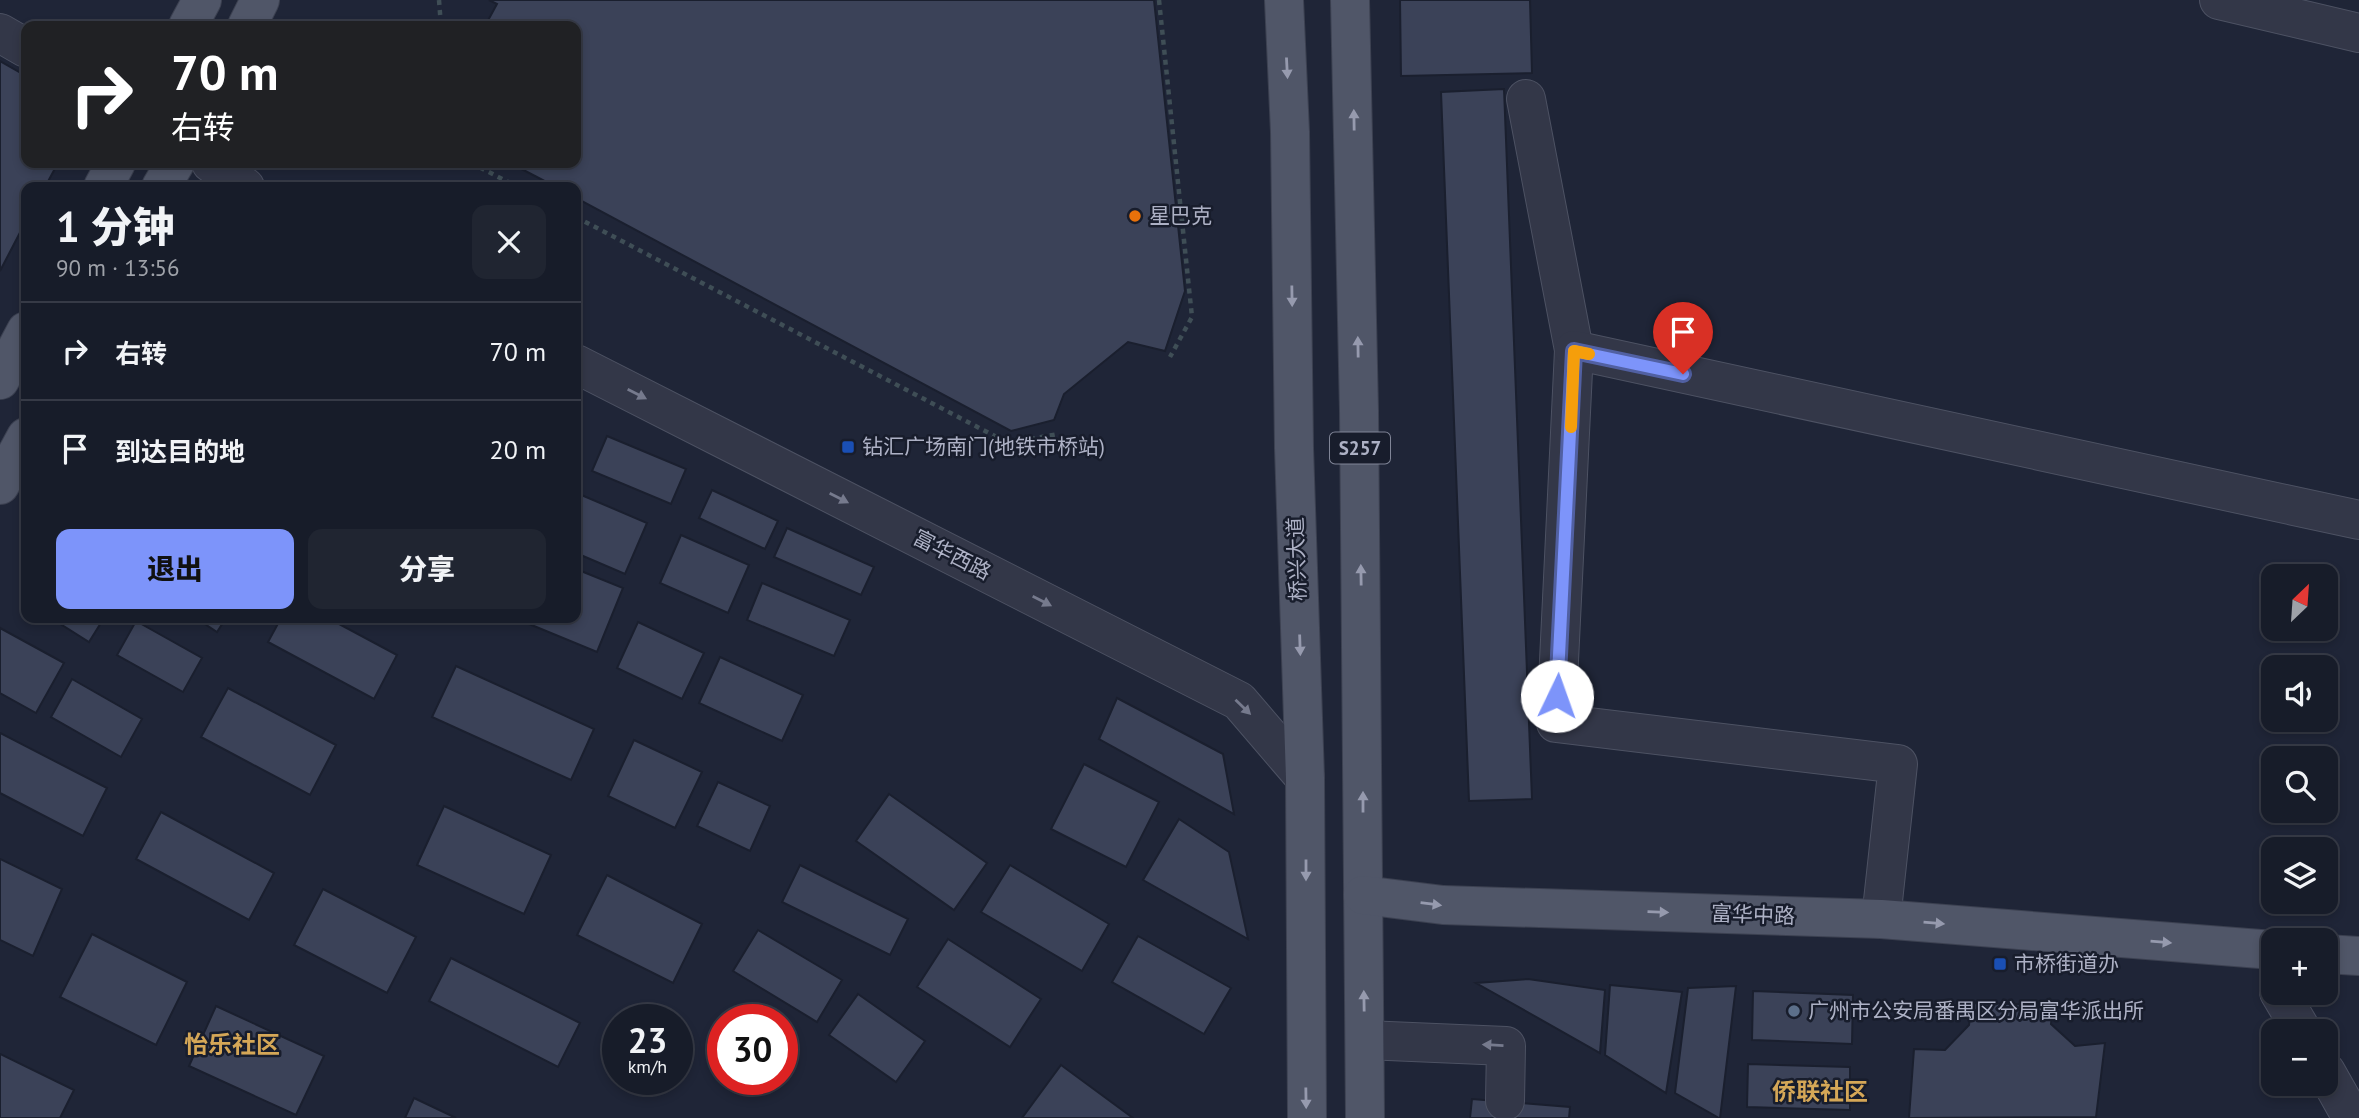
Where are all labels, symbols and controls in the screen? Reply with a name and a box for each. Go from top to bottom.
text: 70 m [171,40,278,104]
icon: right [56,49,147,140]
one-way arrow [1282,57,1293,79]
text: 右转 [171,106,235,148]
one-way arrow [1348,109,1359,131]
text: 1 分钟 [56,199,174,254]
place label: 星巴克 [1149,202,1212,229]
button: close [472,205,546,279]
marker: 星巴克 [1127,208,1143,224]
text: 90 m · 13:56 [56,253,180,282]
one-way arrow [1286,285,1298,307]
pin [1653,302,1713,374]
icon: arrive [1664,313,1702,351]
icon: right [56,332,94,370]
text: 70 m [490,335,546,368]
one-way arrow [1352,336,1364,358]
text: 右转 [115,337,167,370]
one-way arrow [627,388,647,400]
icon: arrive [56,430,94,468]
road number: S257 [1330,432,1390,463]
text: 20 m [490,433,546,466]
place label: 钻汇广场南门(地铁市桥站) [862,433,1105,460]
text: 到达目的地 [115,435,245,468]
marker: 钻汇广场南门(地铁市桥站) [840,439,856,455]
one-way arrow [829,492,849,503]
street label: 桥兴大道 [1282,517,1311,601]
street label: 富华西路 [909,523,996,586]
button: 退出 [56,529,294,609]
button: 分享 [308,529,546,609]
one-way arrow [1355,564,1367,586]
north arrow [2261,564,2338,640]
map controls [2261,564,2338,1096]
one-way arrow [1032,595,1052,606]
one-way arrow [1295,635,1306,657]
button: sound [2261,655,2338,732]
position arrow [1520,659,1594,733]
one-way arrow [1234,699,1251,715]
button: search [2261,746,2338,823]
one-way arrow [1357,791,1369,813]
button: layers [2261,837,2338,914]
one-way arrow [1300,860,1312,882]
one-way arrow [1420,898,1442,909]
street label: 富华中路 [1711,900,1795,929]
one-way arrow [1648,906,1670,918]
one-way arrow [1924,918,1946,929]
button: + [2261,928,2338,1005]
one-way arrow [2150,937,2172,948]
place label: 市桥街道办 [2014,950,2119,977]
marker: 市桥街道办 [1992,956,2008,972]
one-way arrow [1359,990,1370,1012]
place label: 广州市公安局番禺区分局富华派出所 [1808,997,2144,1024]
marker: 广州市公安局番禺区分局富华派出所 [1786,1003,1802,1019]
speed limit sign: 30 [707,1004,798,1095]
text: 23 [628,1017,667,1063]
button: − [2261,1019,2338,1096]
district label: 怡乐社区 [184,1029,280,1060]
one-way arrow [1482,1039,1504,1050]
text: km/h [628,1055,667,1078]
district label: 侨联社区 [1772,1076,1868,1107]
one-way arrow [1301,1087,1312,1109]

